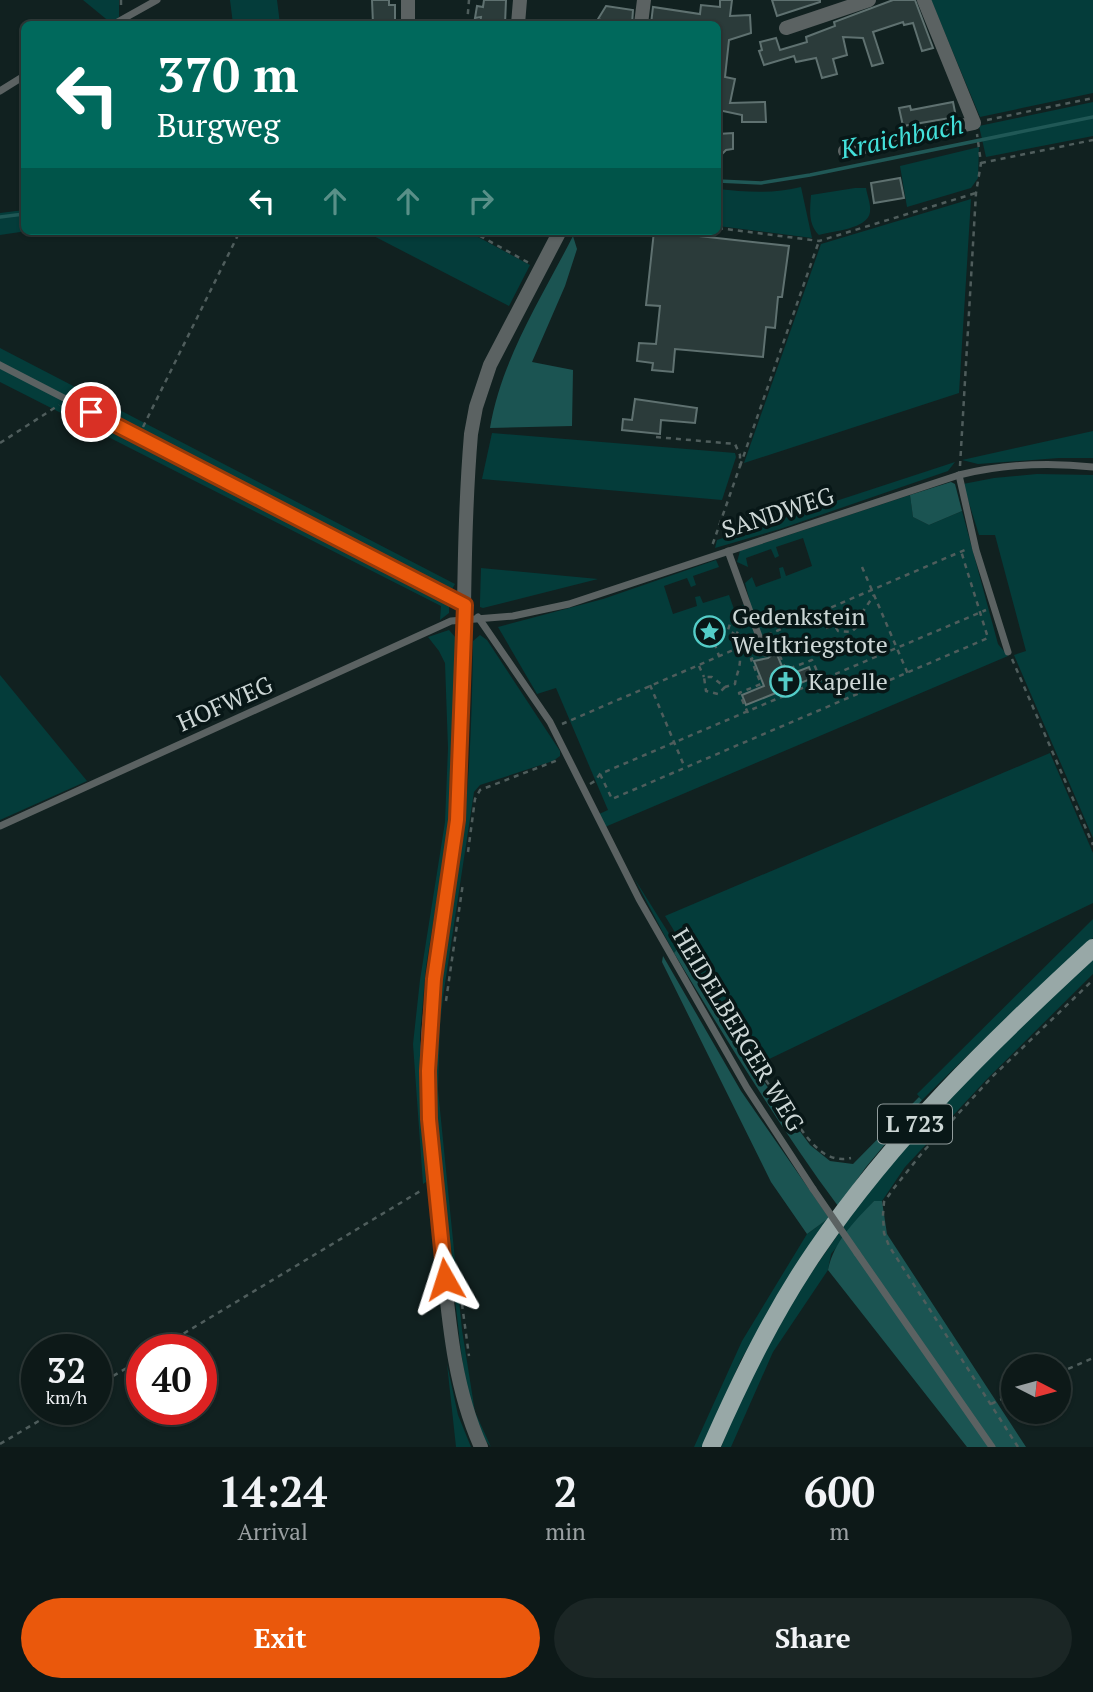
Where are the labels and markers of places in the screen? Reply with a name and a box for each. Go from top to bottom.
pin [61,382,121,442]
place label: Gedenkstein Weltkriegstote [732,600,888,660]
place icon: Gedenkstein Weltkriegstote [692,614,726,648]
church icon: Kapelle [768,665,802,699]
place label: Kapelle [808,665,888,697]

